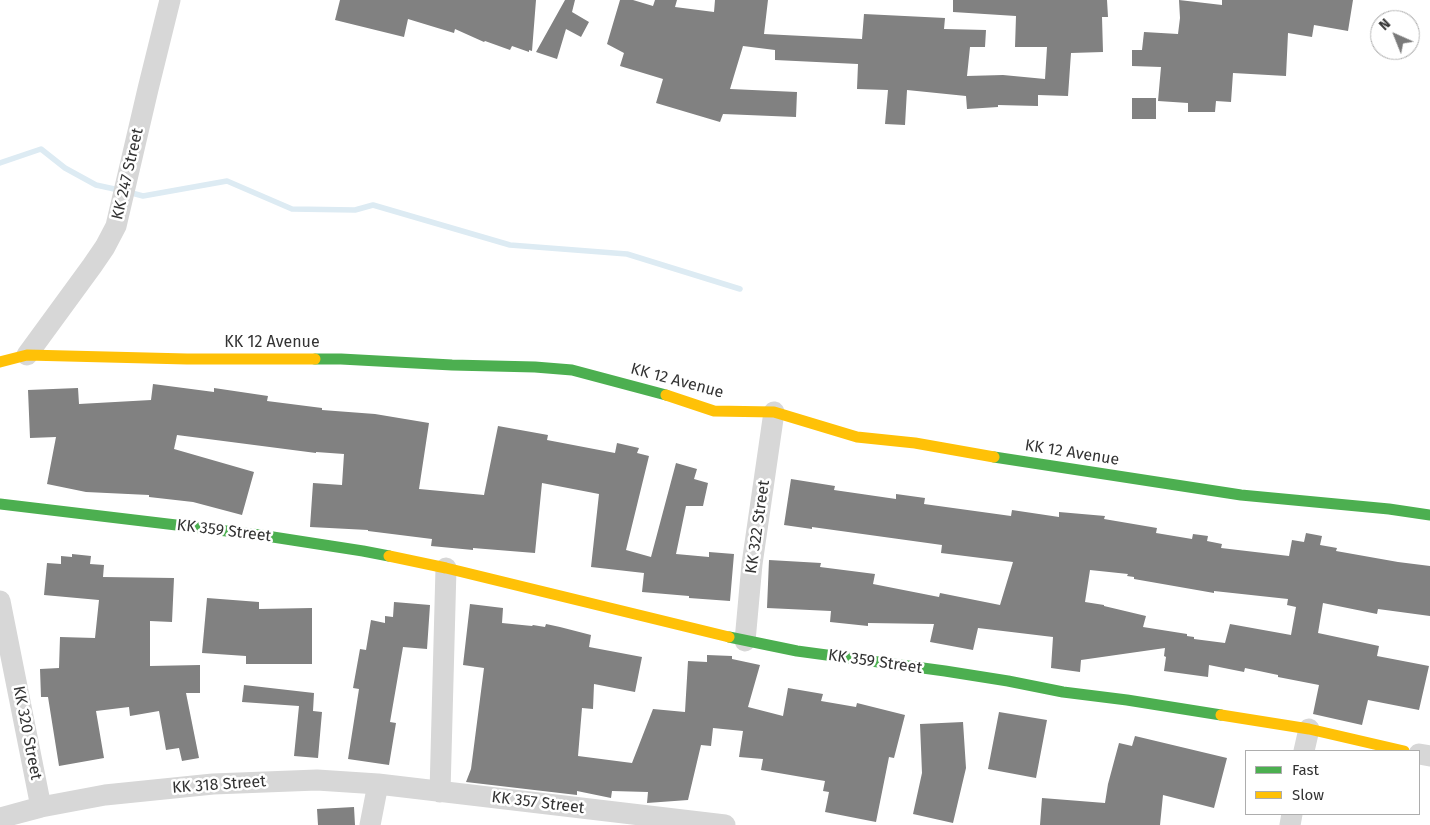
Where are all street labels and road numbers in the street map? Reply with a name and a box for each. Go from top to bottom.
street label: KK 247 Street [108,126,148,222]
street label: KK 12 Avenue [224,333,320,353]
street label: KK 12 Avenue [628,359,726,403]
street label: KK 12 Avenue [1023,436,1121,470]
street label: KK 322 Street [742,479,774,575]
street label: KK 359 Street [176,516,272,546]
street label: KK 359 Street [827,646,923,678]
street label: KK 320 Street [8,684,46,782]
street label: KK 318 Street [171,772,267,798]
street label: KK 357 Street [490,788,586,818]

